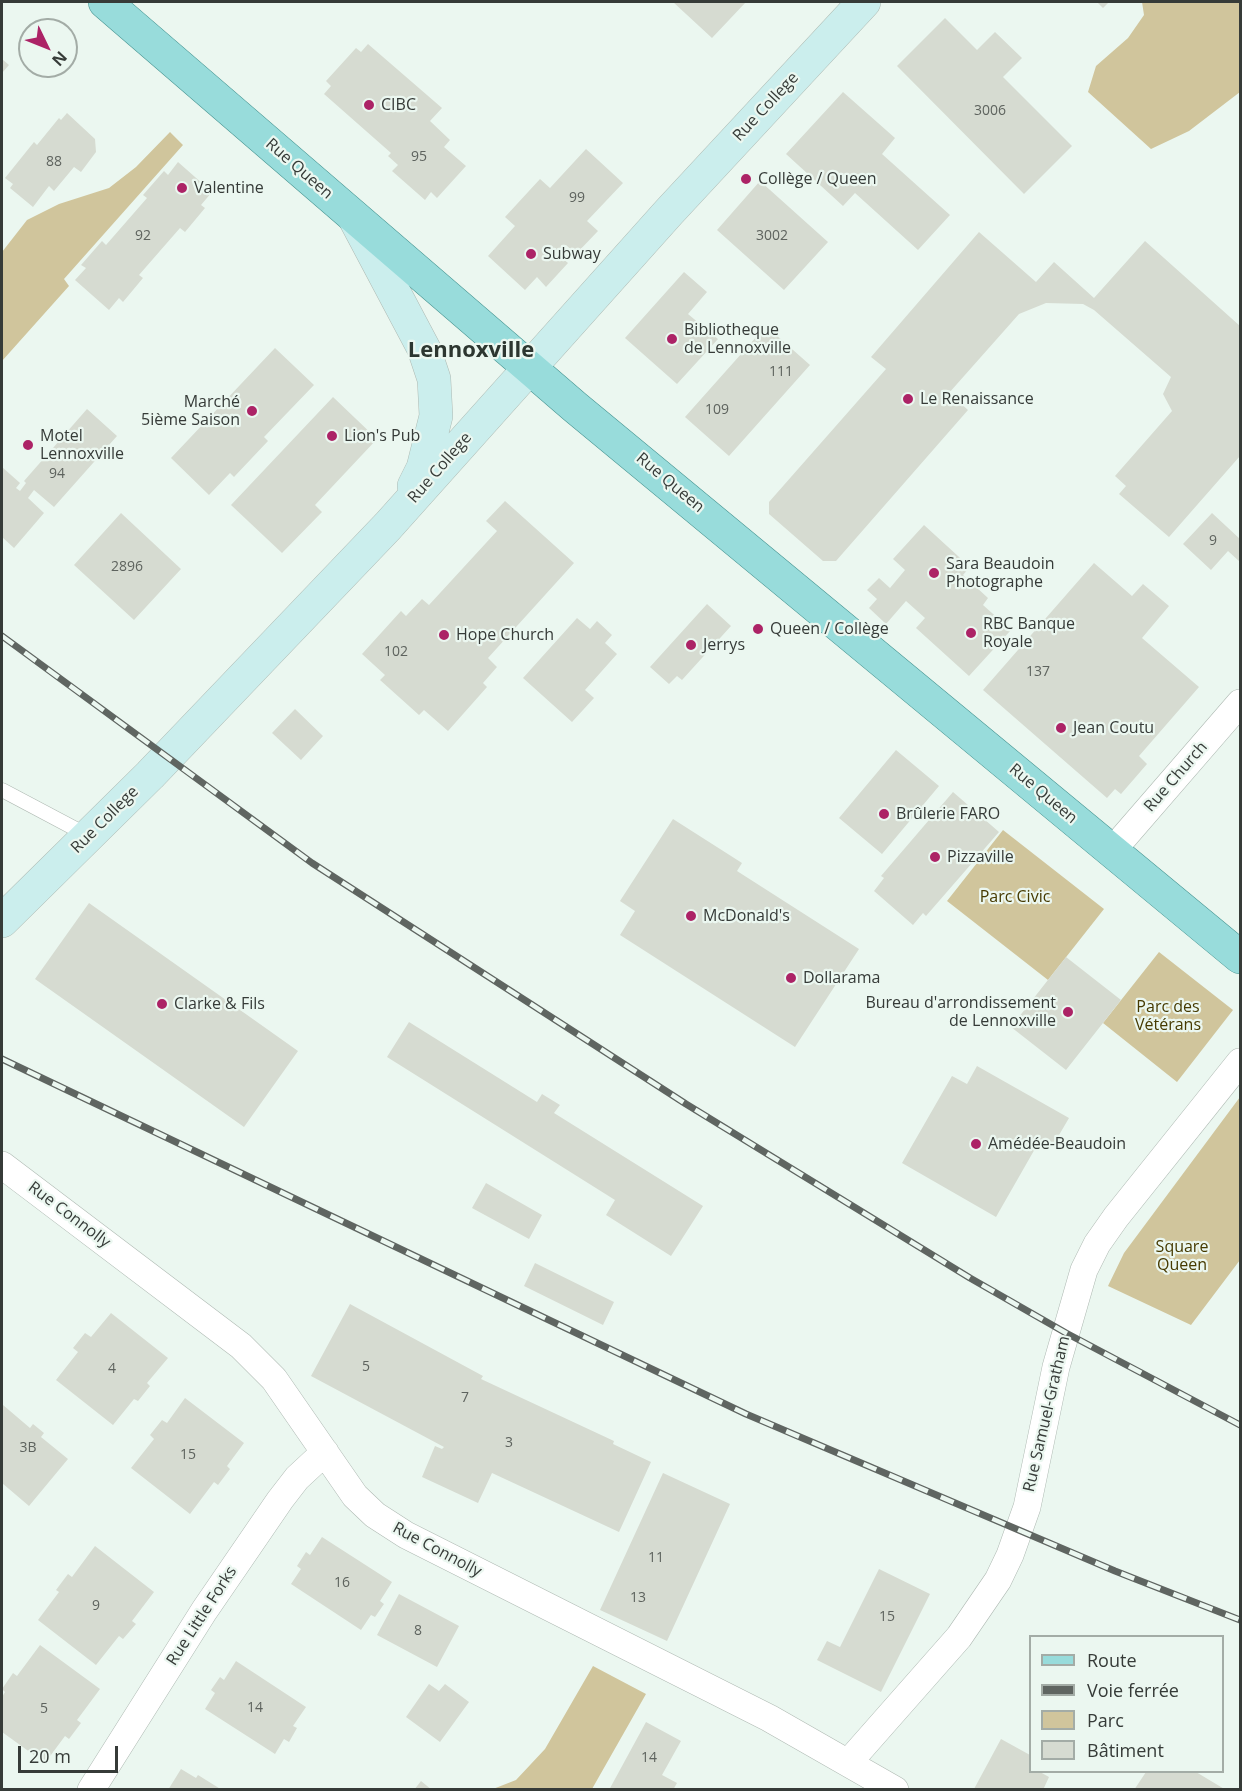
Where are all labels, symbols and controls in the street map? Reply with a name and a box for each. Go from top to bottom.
north arrow [18,18,78,78]
text: N [47,47,72,71]
street label: Rue College [729,69,803,145]
place label: CIBC [381,95,416,115]
marker: CIBC [362,98,376,112]
house number: 3006 [974,103,1006,119]
street label: Rue Queen [261,135,337,203]
house number: 95 [411,149,427,165]
house number: 88 [46,154,62,170]
place label: Collège / Queen [758,169,877,189]
marker: Collège / Queen [739,172,753,186]
place label: Valentine [194,178,264,198]
marker: Valentine [175,181,189,195]
house number: 99 [569,190,585,206]
house number: 92 [135,228,151,244]
house number: 3002 [756,228,788,244]
place label: Subway [543,244,601,264]
marker: Subway [524,247,538,261]
place label: Bibliotheque de Lennoxville [684,320,791,358]
marker: Bibliotheque de Lennoxville [665,332,679,346]
district label: Lennoxville [408,338,534,364]
house number: 111 [769,364,793,380]
place label: Le Renaissance [920,389,1034,409]
place label: Marché 5ième Saison [141,392,240,430]
marker: Le Renaissance [901,392,915,406]
house number: 109 [705,402,729,418]
marker: Marché 5ième Saison [245,404,259,418]
place label: Motel Lennoxville [40,426,124,464]
place label: Lion's Pub [344,426,420,446]
marker: Lion's Pub [325,429,339,443]
street label: Rue College [404,429,476,507]
marker: Motel Lennoxville [21,438,35,452]
street label: Rue Queen [632,449,708,517]
house number: 94 [49,466,65,482]
house number: 9 [1209,533,1217,549]
place label: Sara Beaudoin Photographe [946,554,1055,592]
house number: 2896 [111,559,143,575]
marker: Sara Beaudoin Photographe [927,566,941,580]
place label: RBC Banque Royale [983,614,1075,652]
place label: Queen / Collège [770,619,889,639]
marker: Queen / Collège [751,622,765,636]
place label: Hope Church [456,625,554,645]
marker: RBC Banque Royale [964,626,978,640]
marker: Hope Church [437,628,451,642]
place label: Jerrys [703,635,745,655]
marker: Jerrys [684,638,698,652]
house number: 102 [384,644,408,660]
house number: 137 [1026,664,1050,680]
place label: Jean Coutu [1073,718,1154,738]
marker: Jean Coutu [1054,721,1068,735]
street label: Rue Church [1140,738,1212,816]
street label: Rue Queen [1005,760,1081,828]
street label: Rue College [67,782,143,858]
place label: Brûlerie FARO [896,804,1000,824]
marker: Brûlerie FARO [877,807,891,821]
place label: Pizzaville [947,847,1014,867]
marker: Pizzaville [928,850,942,864]
park label: Parc Civic [980,887,1050,907]
place label: McDonald's [703,906,790,926]
marker: McDonald's [684,909,698,923]
place label: Dollarama [803,968,880,988]
marker: Dollarama [784,971,798,985]
place label: Bureau d'arrondissement de Lennoxville [865,993,1056,1031]
place label: Clarke & Fils [174,994,265,1014]
marker: Clarke & Fils [155,997,169,1011]
park label: Parc des Vétérans [1135,997,1201,1035]
marker: Bureau d'arrondissement de Lennoxville [1061,1005,1075,1019]
place label: Amédée-Beaudoin [988,1134,1126,1154]
marker: Amédée-Beaudoin [969,1137,983,1151]
street label: Rue Connolly [24,1178,114,1252]
park label: Square Queen [1156,1237,1208,1275]
street label: Rue Samuel-Gratham [1020,1334,1074,1494]
house number: 5 [362,1359,370,1375]
house number: 4 [108,1361,116,1377]
house number: 7 [461,1390,469,1406]
house number: 3 [505,1435,513,1451]
house number: 3B [19,1440,37,1456]
house number: 15 [180,1447,196,1463]
street label: Rue Connolly [389,1519,485,1581]
house number: 11 [648,1550,664,1566]
street label: Rue Little Forks [163,1563,241,1669]
house number: 16 [334,1575,350,1591]
house number: 13 [630,1590,646,1606]
house number: 9 [92,1598,100,1614]
house number: 15 [879,1609,895,1625]
house number: 8 [414,1623,422,1639]
legend [1029,1635,1224,1773]
text: Route [1087,1648,1137,1672]
text: Voie ferrée [1087,1678,1179,1702]
house number: 14 [247,1700,263,1716]
house number: 5 [40,1701,48,1717]
text: Parc [1087,1708,1124,1732]
scale bar [21,1734,122,1772]
text: Bâtiment [1087,1738,1164,1762]
text: 20 m [29,1744,71,1768]
house number: 14 [641,1750,657,1766]

